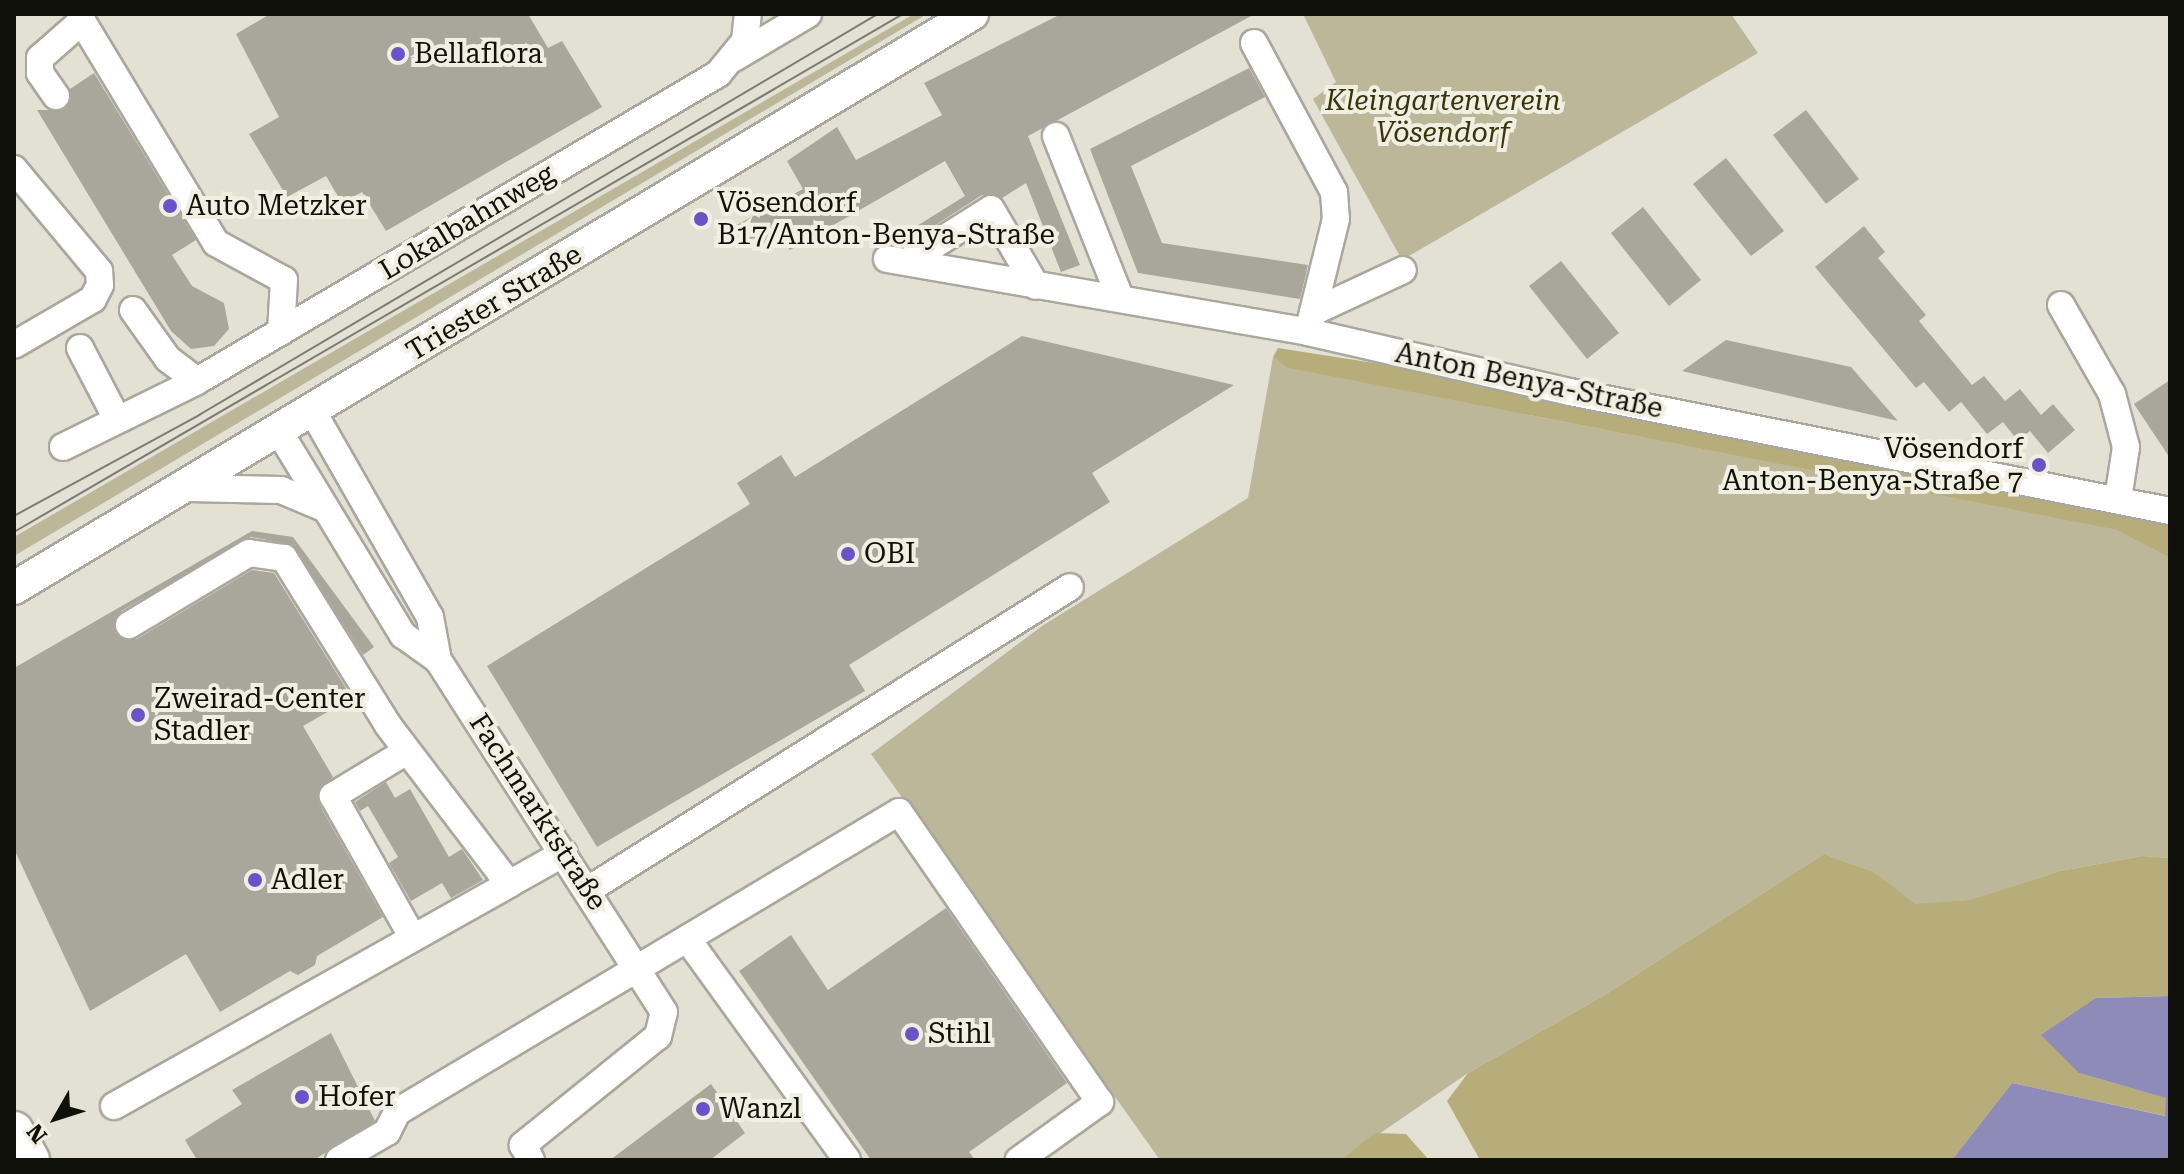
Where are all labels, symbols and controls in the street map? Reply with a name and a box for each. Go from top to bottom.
place label: Bellaflora [414,37,543,71]
marker: Bellaflora [389,45,407,63]
park label: Kleingartenverein Vösendorf [1325,84,1561,150]
street label: Lokalbahnweg [374,157,560,287]
place label: Vösendorf B17/Anton-Benya-Straße [717,186,1055,252]
place label: Auto Metzker [186,189,367,223]
marker: Auto Metzker [161,197,179,215]
marker: Vösendorf B17/Anton-Benya-Straße [692,210,710,228]
street label: Triester Straße [400,237,588,369]
street label: Anton Benya-Straße [1392,336,1666,426]
place label: Vösendorf Anton-Benya-Straße 7 [1722,432,2023,498]
marker: Vösendorf Anton-Benya-Straße 7 [2030,456,2048,474]
place label: OBI [864,537,915,571]
marker: OBI [839,545,857,563]
place label: Zweirad-Center Stadler [154,682,365,748]
marker: Zweirad-Center Stadler [129,706,147,724]
street label: Fachmarktstraße [462,707,614,917]
place label: Adler [271,863,344,897]
marker: Adler [246,871,264,889]
place label: Stihl [928,1017,991,1051]
marker: Stihl [903,1025,921,1043]
north arrow [16,1078,96,1158]
place label: Hofer [318,1080,396,1114]
marker: Hofer [293,1088,311,1106]
place label: Wanzl [719,1092,801,1126]
marker: Wanzl [694,1100,712,1118]
text: N [22,1119,52,1148]

